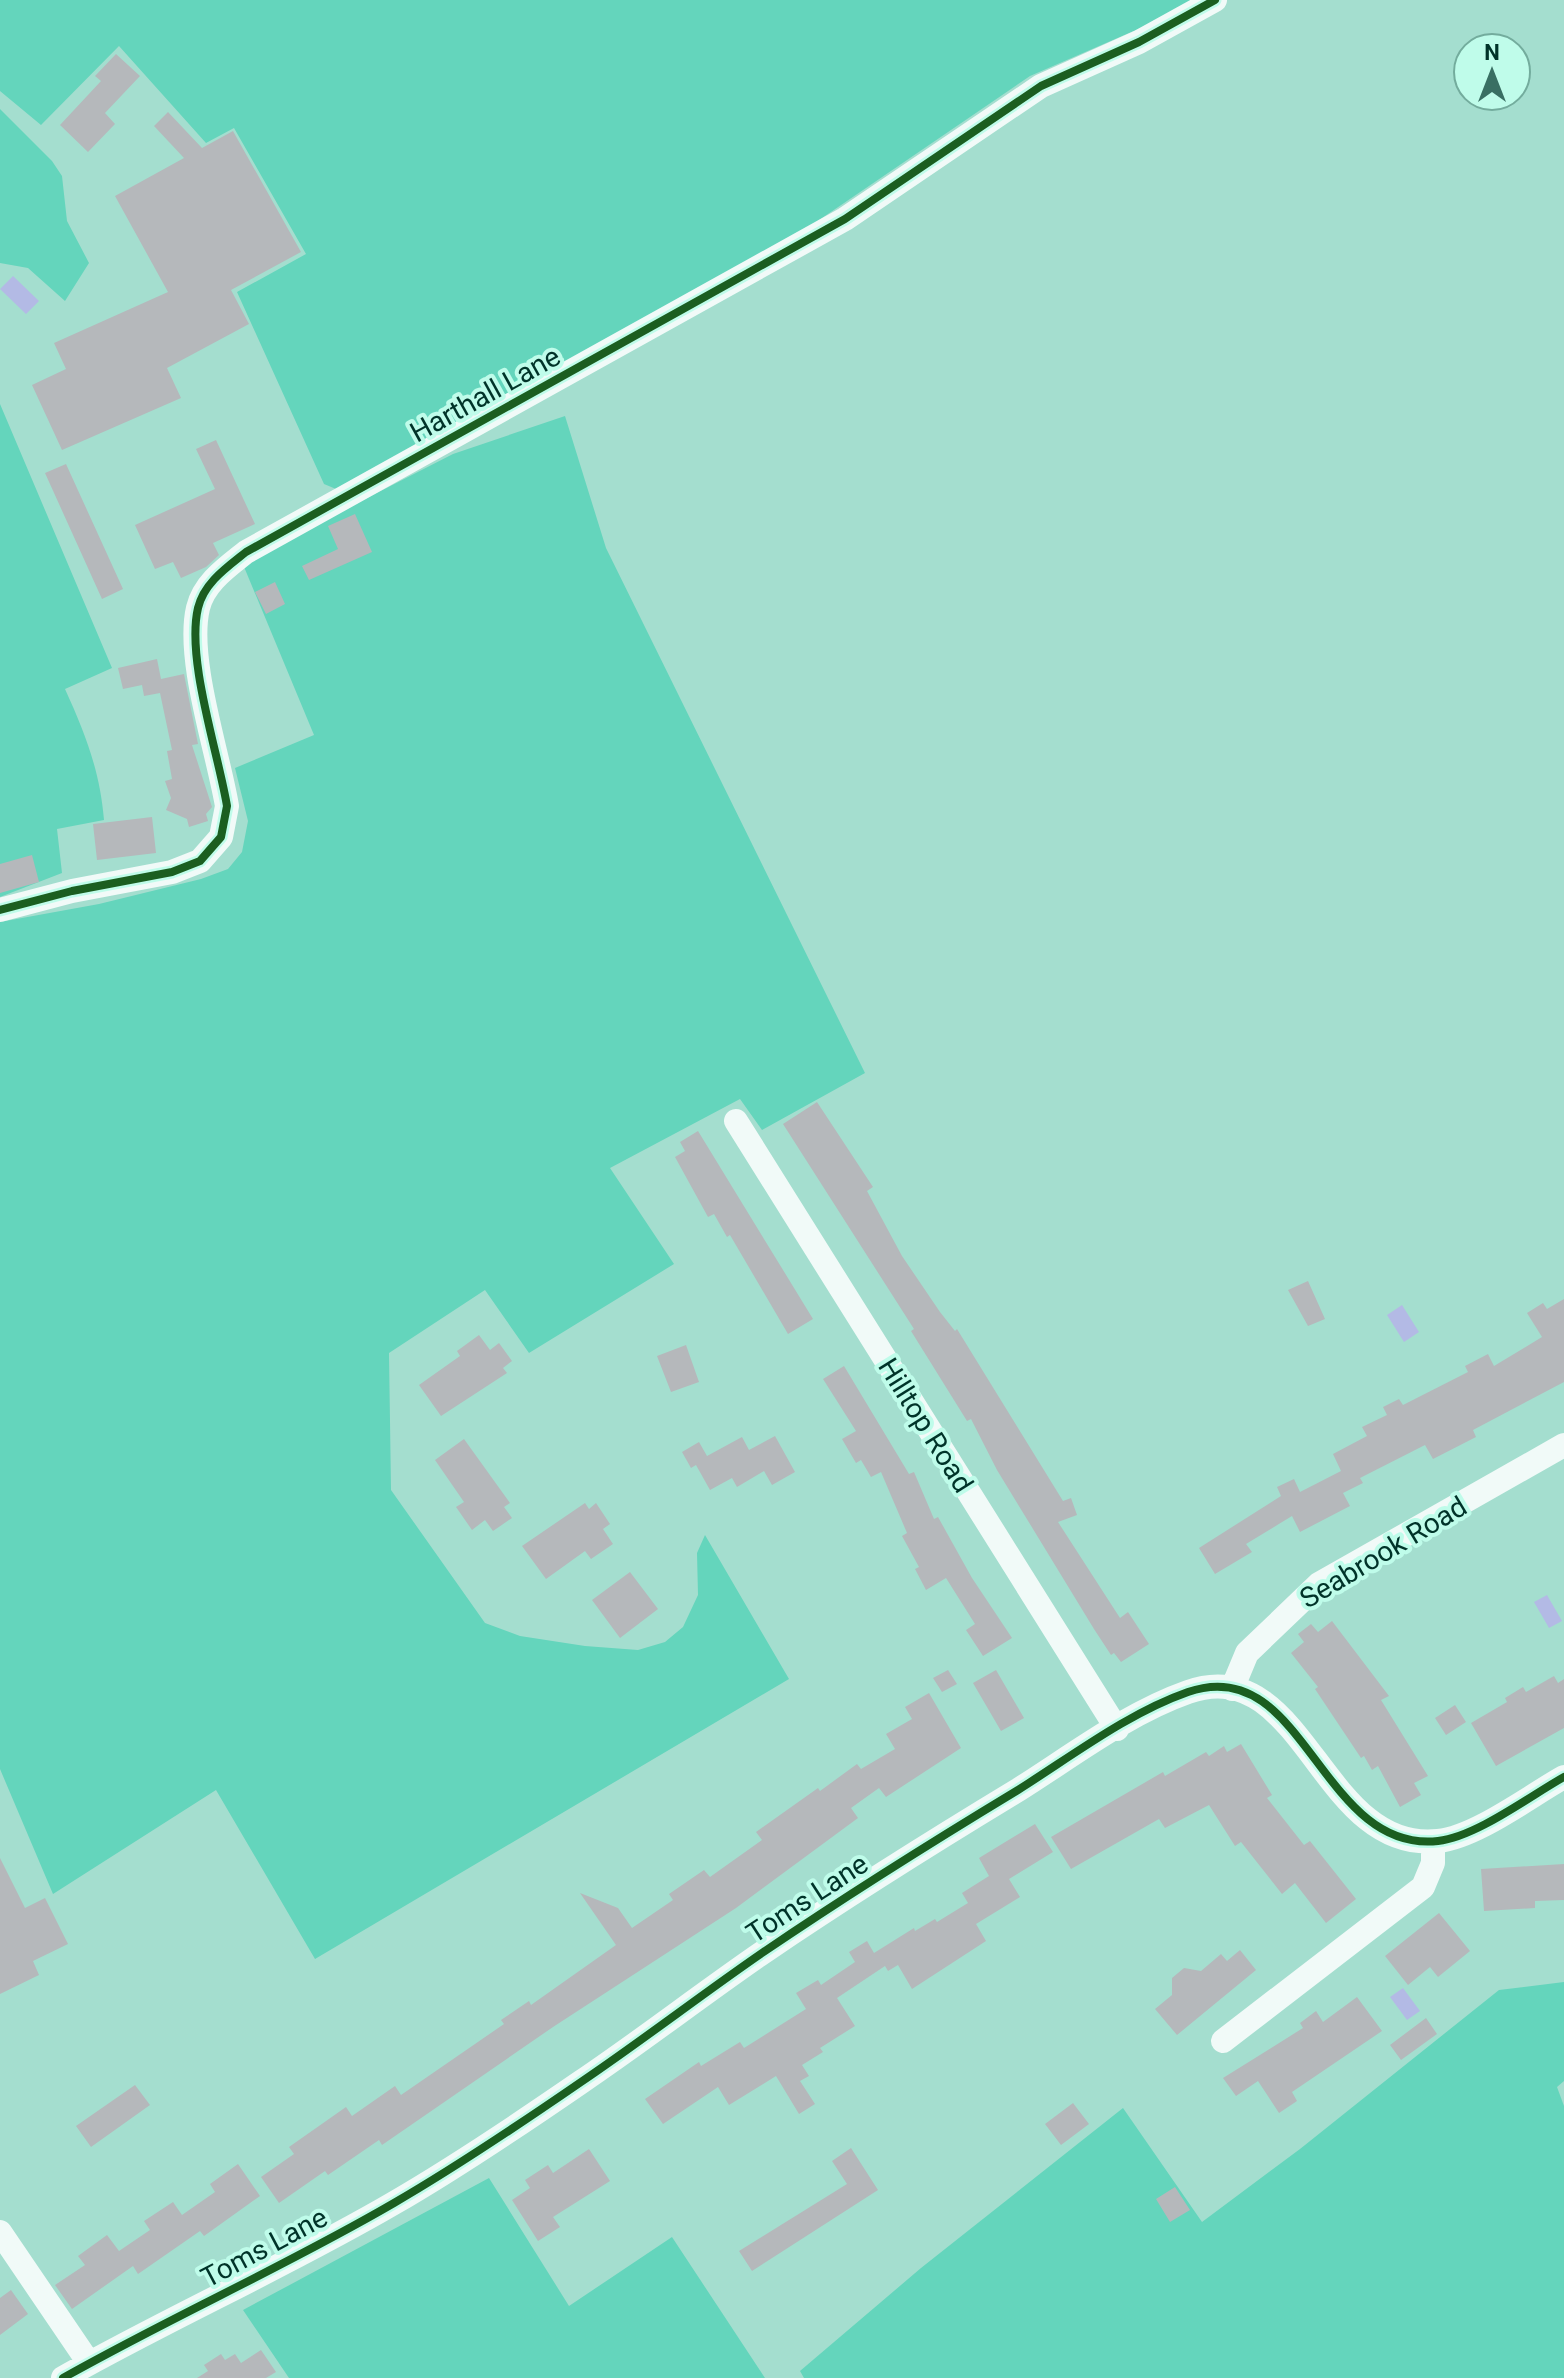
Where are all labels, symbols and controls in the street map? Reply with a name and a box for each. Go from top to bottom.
north arrow [1452,32,1532,112]
text: N [1484,40,1500,65]
street label: Harthall Lane [404,340,566,449]
street label: Hilltop Road [871,1352,980,1499]
street label: Seabrook Road [1294,1490,1473,1615]
street label: Toms Lane [740,1847,874,1950]
street label: Toms Lane [196,2201,333,2294]

